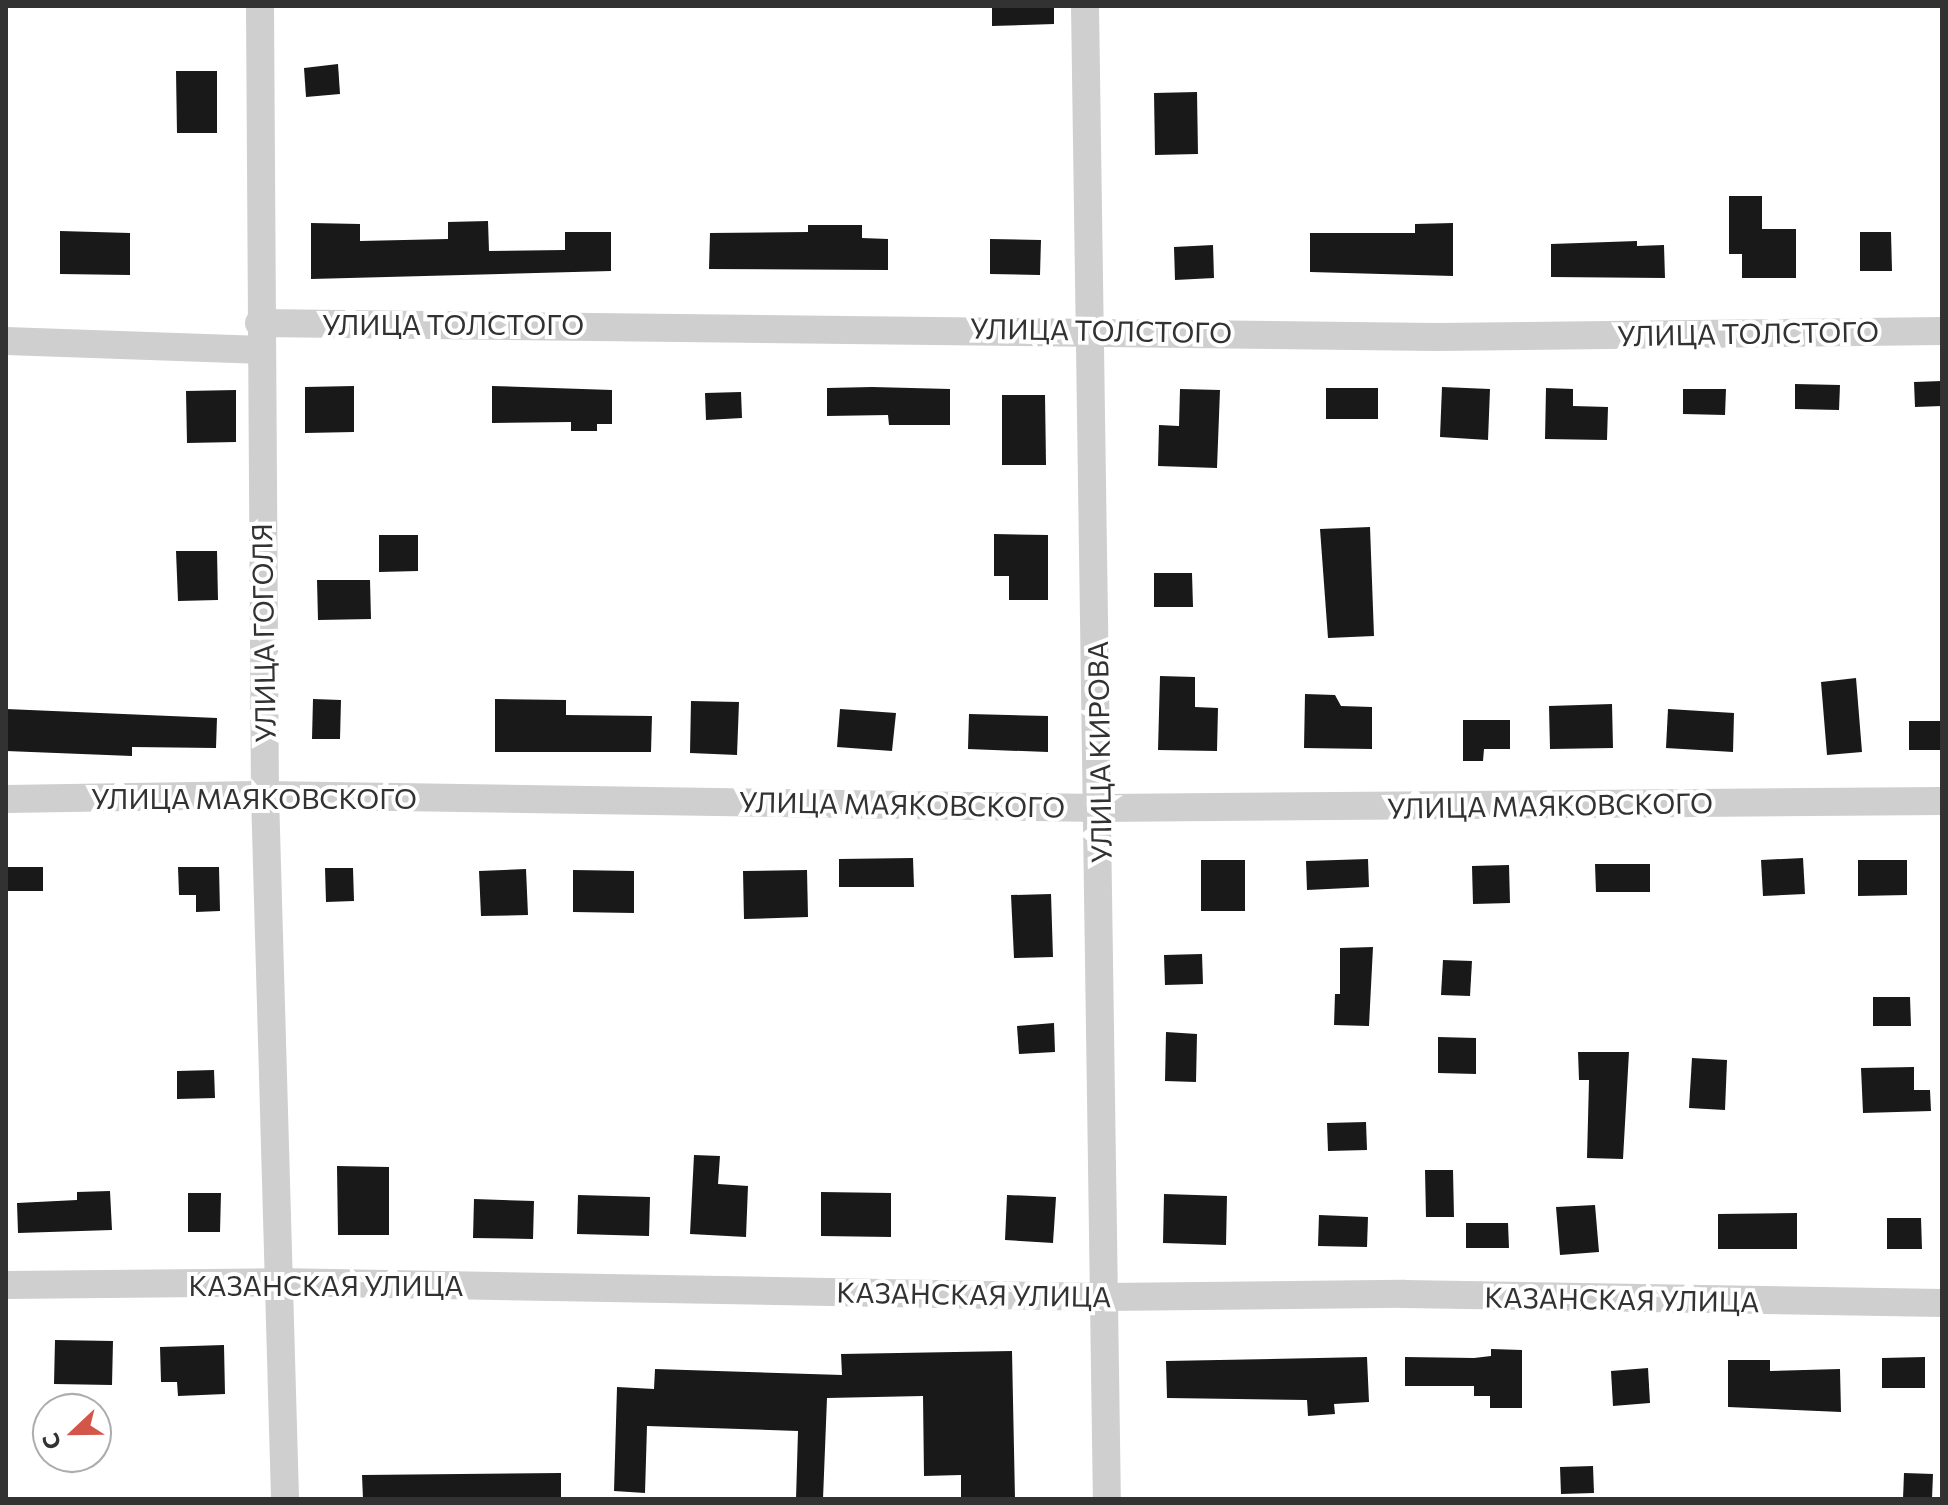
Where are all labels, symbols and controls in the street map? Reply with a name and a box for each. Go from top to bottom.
street label: УЛИЦА ТОЛСТОГО [322,307,584,341]
street label: УЛИЦА ТОЛСТОГО [970,311,1232,349]
street label: УЛИЦА ТОЛСТОГО [1617,314,1879,352]
street label: УЛИЦА ГОГОЛЯ [244,523,282,743]
street label: УЛИЦА КИРОВА [1080,641,1118,863]
street label: УЛИЦА МАЯКОВСКОГО [91,781,417,815]
street label: УЛИЦА МАЯКОВСКОГО [739,784,1065,824]
street label: УЛИЦА МАЯКОВСКОГО [1387,785,1713,825]
street label: КАЗАНСКАЯ УЛИЦА [189,1268,463,1302]
street label: КАЗАНСКАЯ УЛИЦА [836,1275,1112,1313]
street label: КАЗАНСКАЯ УЛИЦА [1484,1280,1760,1318]
north arrow [32,1393,112,1473]
text: С [36,1429,66,1453]

